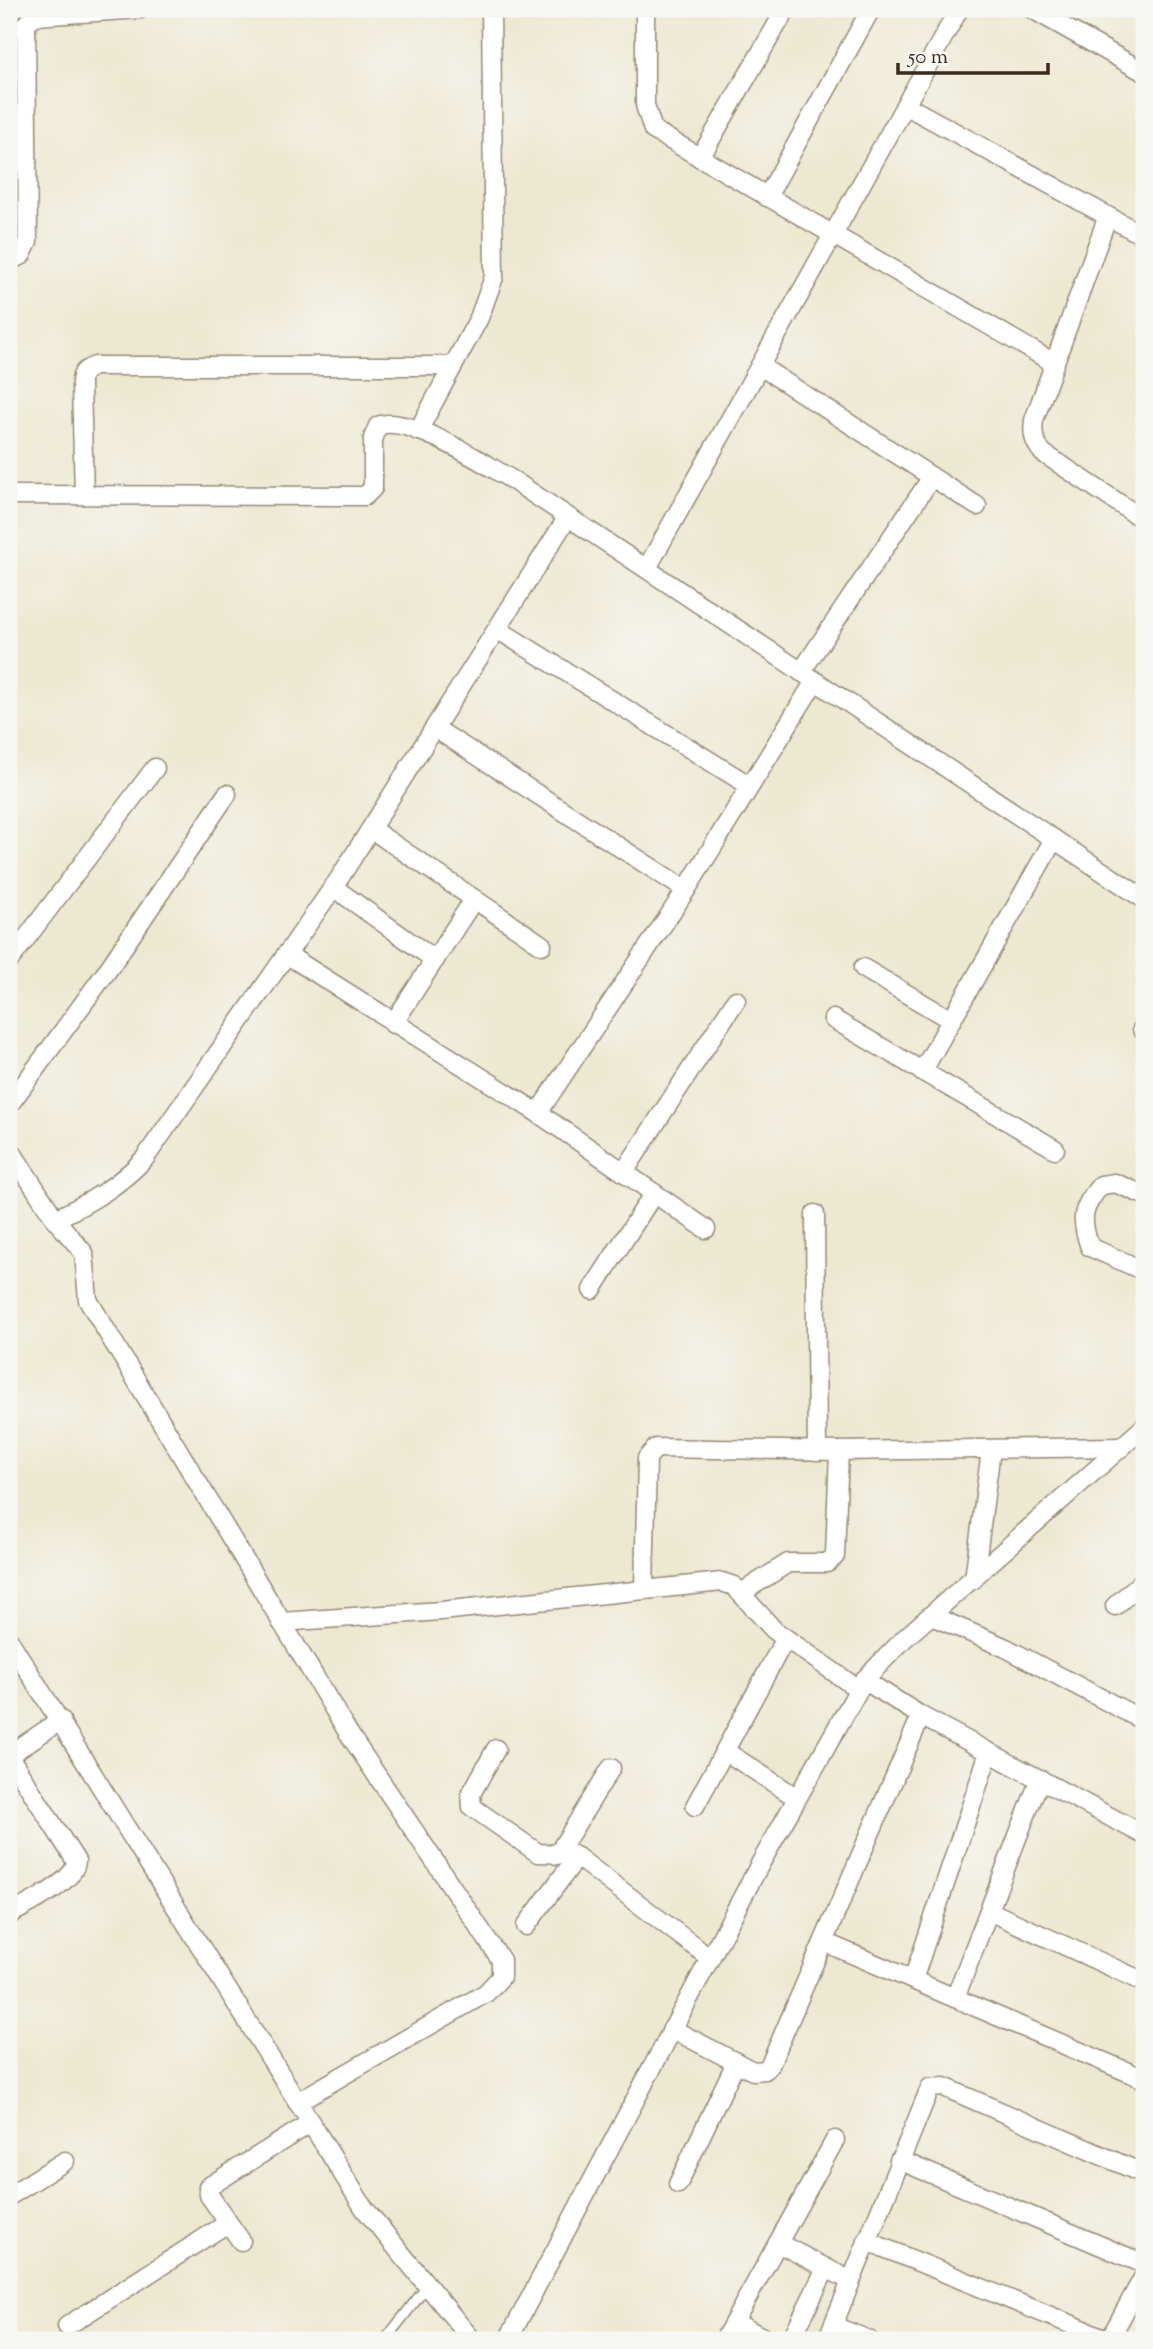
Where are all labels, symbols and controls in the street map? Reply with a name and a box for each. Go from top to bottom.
scale bar [898,32,1048,76]
text: 50 m [907,43,948,73]

